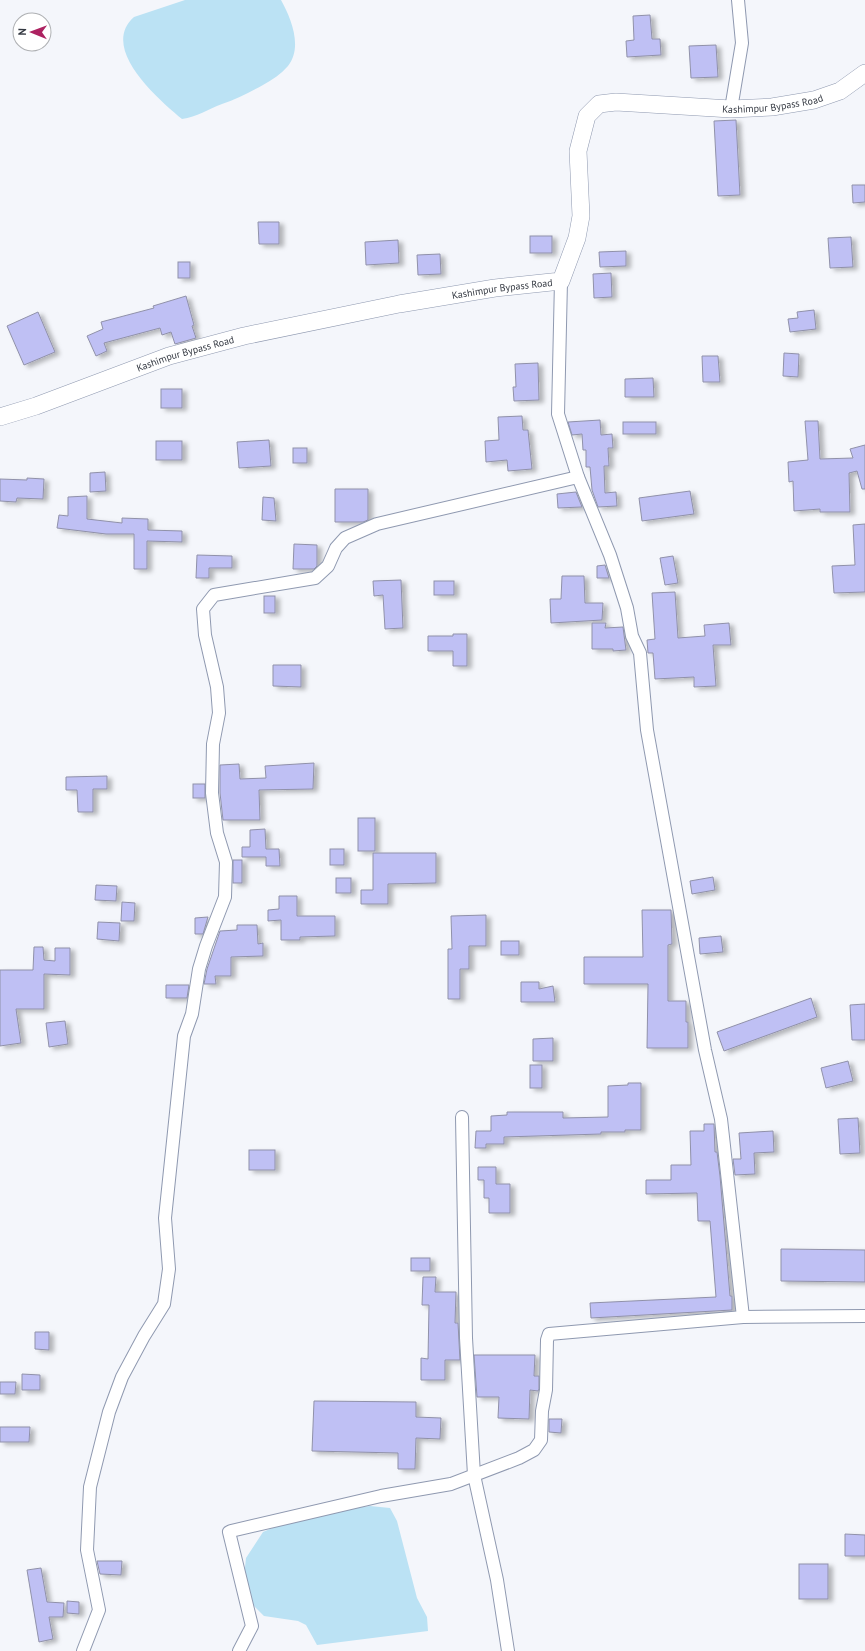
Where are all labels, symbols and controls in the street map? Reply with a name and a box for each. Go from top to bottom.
north arrow [12,12,52,52]
text: N [15,28,29,36]
street label: Kashimpur Bypass Road [722,91,825,116]
street label: Kashimpur Bypass Road [451,275,553,302]
street label: Kashimpur Bypass Road [134,332,235,374]

